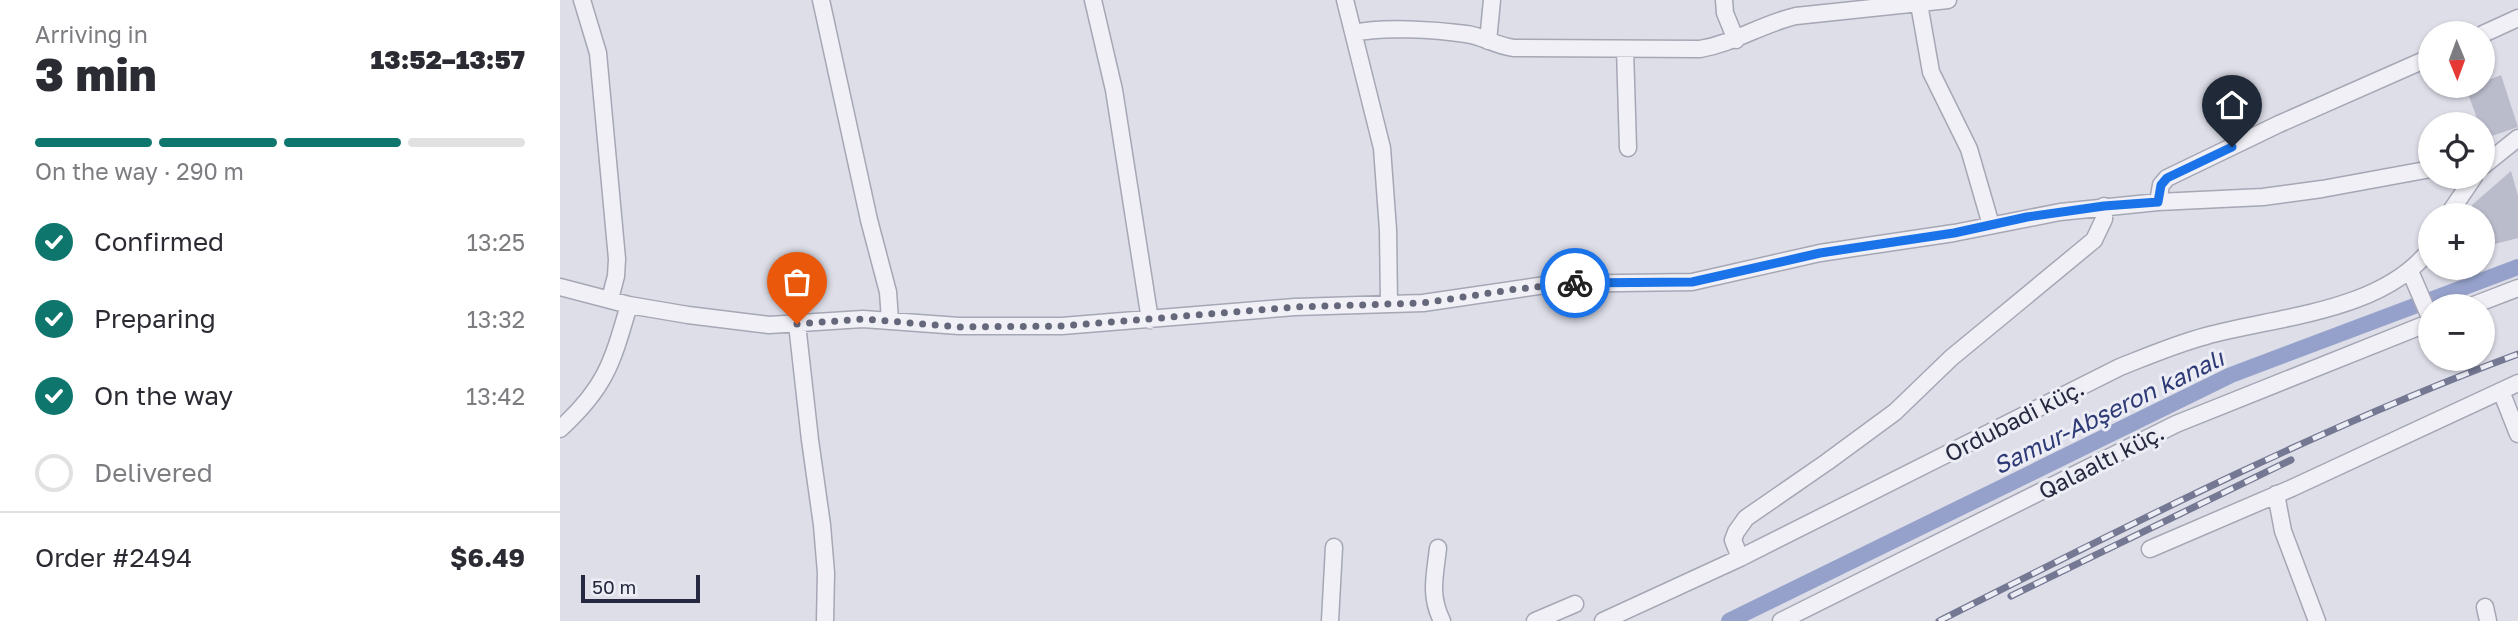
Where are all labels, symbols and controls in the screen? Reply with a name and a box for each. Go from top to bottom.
text: Arriving in [35,20,148,48]
north arrow [2418,21,2496,98]
map controls [2418,21,2495,371]
text: 13:52–13:57 [371,44,525,75]
text: 3 min [35,46,157,101]
pin [2202,75,2262,147]
icon: home [2213,86,2251,124]
button: locate [2418,112,2495,189]
text: On the way · 290 m [35,157,244,185]
button: + [2418,203,2495,280]
icon: check [35,223,73,261]
text: Confirmed [94,226,224,257]
text: 13:25 [467,228,525,256]
courier [1540,248,1610,318]
pin [767,252,827,324]
icon: bag [778,263,816,301]
icon: bike [1556,264,1594,302]
button: − [2418,294,2495,371]
icon: check [35,300,73,338]
text: Preparing [94,303,216,334]
text: 13:32 [467,305,525,333]
water label: Samur-Abşeron kanalı [1988,342,2230,480]
street label: Ordubadi küç. [1940,373,2088,467]
icon: check [35,377,73,415]
text: On the way [94,380,233,411]
text: 13:42 [466,382,525,410]
street label: Qalaaltı küç. [2033,417,2169,505]
text: Delivered [94,457,213,488]
text: Order #2494 [35,542,192,573]
text: $6.49 [450,542,525,573]
scale bar [581,572,700,604]
text: 50 m [592,575,636,598]

